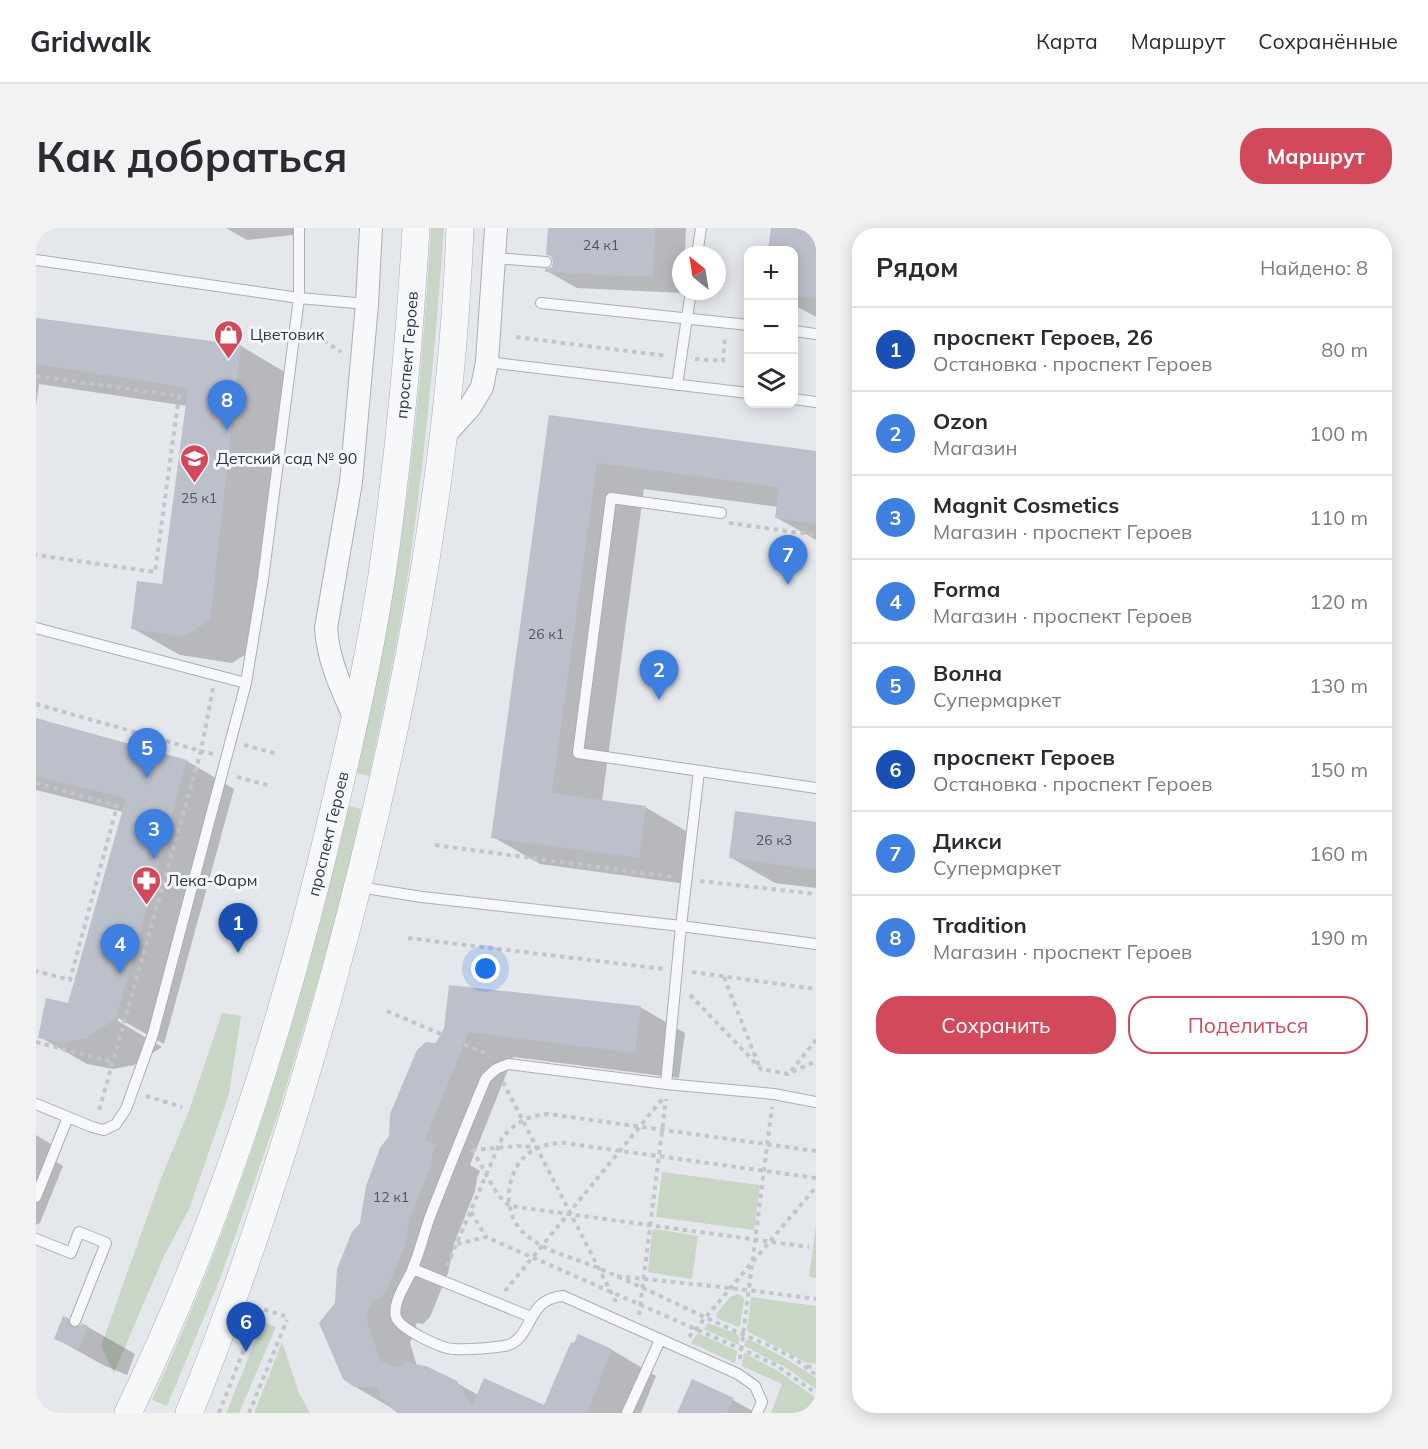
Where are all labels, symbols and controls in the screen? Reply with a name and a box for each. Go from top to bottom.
text: Gridwalk [30,24,151,59]
text: Карта [1036,28,1098,54]
text: Маршрут [1131,28,1225,54]
text: Сохранённые [1258,28,1398,54]
button: Маршрут [1240,128,1392,184]
text: Как добраться [36,130,348,183]
house number: 24 к1 [583,236,619,254]
north arrow [672,246,726,300]
map controls [744,246,798,408]
button: + [744,246,798,300]
text: Рядом [876,251,959,284]
text: Найдено: 8 [1260,255,1368,280]
street label: проспект Героев [391,290,422,420]
button: − [744,300,798,354]
shop icon: Цветовик [213,318,245,360]
text: проспект Героев, 26 [933,323,1153,351]
place label: Цветовик [250,324,325,344]
text: 1 [890,337,902,362]
text: 80 m [1321,337,1368,362]
text: Остановка · проспект Героев [933,351,1212,376]
button: layers [744,354,798,408]
pin: 8 [208,380,246,430]
text: Ozon [933,407,988,435]
text: 2 [890,421,902,446]
text: 100 m [1309,421,1368,446]
text: Магазин [933,435,1017,460]
school or university icon: Детский сад № 90 [179,442,211,484]
place label: Детский сад № 90 [216,448,357,468]
house number: 25 к1 [181,489,217,507]
text: Magnit Cosmetics [933,491,1119,519]
text: 3 [890,505,902,530]
text: 110 m [1309,505,1368,530]
text: Магазин · проспект Героев [933,519,1192,544]
pin: 7 [768,536,807,585]
text: Forma [933,575,1000,603]
text: 4 [890,589,902,614]
text: 120 m [1309,589,1368,614]
text: Магазин · проспект Героев [933,603,1192,628]
house number: 26 к1 [528,625,564,643]
pin: 2 [640,650,678,700]
text: Волна [933,659,1002,687]
text: 5 [890,673,902,698]
text: 130 m [1309,673,1368,698]
text: Супермаркет [933,687,1061,712]
pin: 5 [128,728,166,778]
text: проспект Героев [933,743,1115,771]
text: 6 [890,757,902,782]
text: 150 m [1309,757,1368,782]
street label: проспект Героев [303,769,353,898]
text: Остановка · проспект Героев [933,771,1212,796]
pin: 3 [134,810,174,859]
text: Дикси [933,827,1002,855]
house number: 26 к3 [756,831,792,849]
text: 7 [890,841,902,866]
text: 160 m [1309,841,1368,866]
text: Супермаркет [933,855,1061,880]
pharmacy icon: Лека-Фарм [130,864,162,906]
place label: Лека-Фарм [167,870,257,890]
pin: 1 [218,904,258,953]
text: Tradition [933,911,1027,939]
pin: 4 [100,924,140,974]
text: 8 [890,925,902,950]
text: 190 m [1309,925,1368,950]
text: Магазин · проспект Героев [933,939,1192,964]
your location [471,954,500,983]
button: Сохранить [876,996,1116,1054]
button: Поделиться [1128,996,1368,1054]
house number: 12 к1 [373,1188,409,1206]
pin: 6 [226,1302,266,1352]

